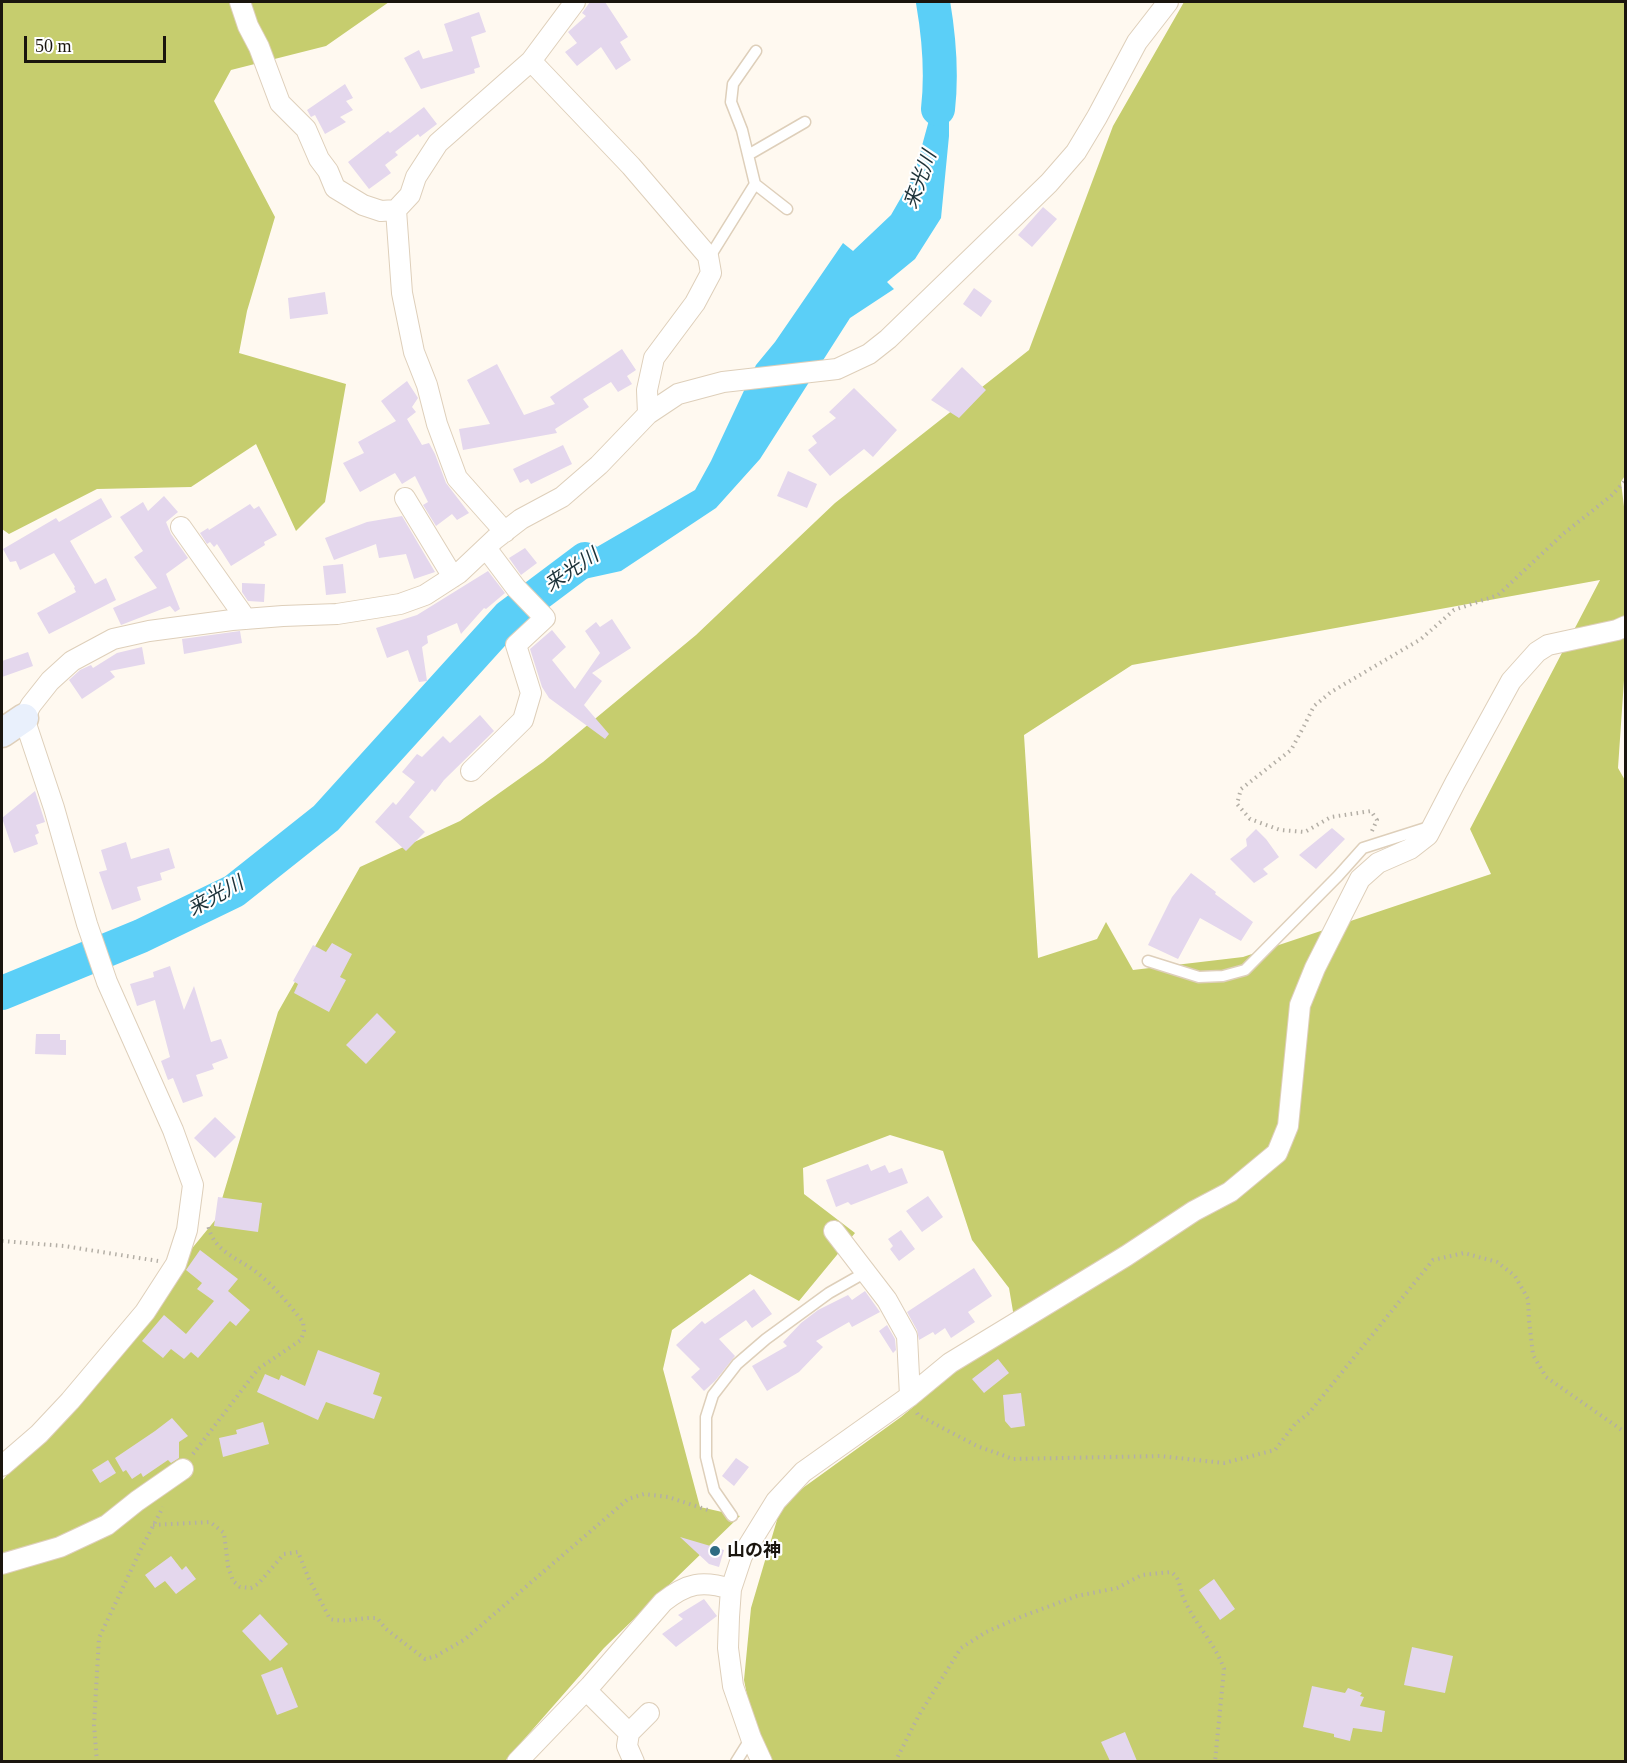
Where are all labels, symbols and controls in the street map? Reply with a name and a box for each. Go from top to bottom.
scale bar [27,24,170,62]
text: 50 m [35,36,72,56]
water label: 来光川 [899,148,943,212]
water label: 来光川 [540,544,604,598]
water label: 来光川 [184,872,248,922]
place label: 山の神 [727,1540,781,1562]
marker: 山の神 [708,1544,722,1558]

